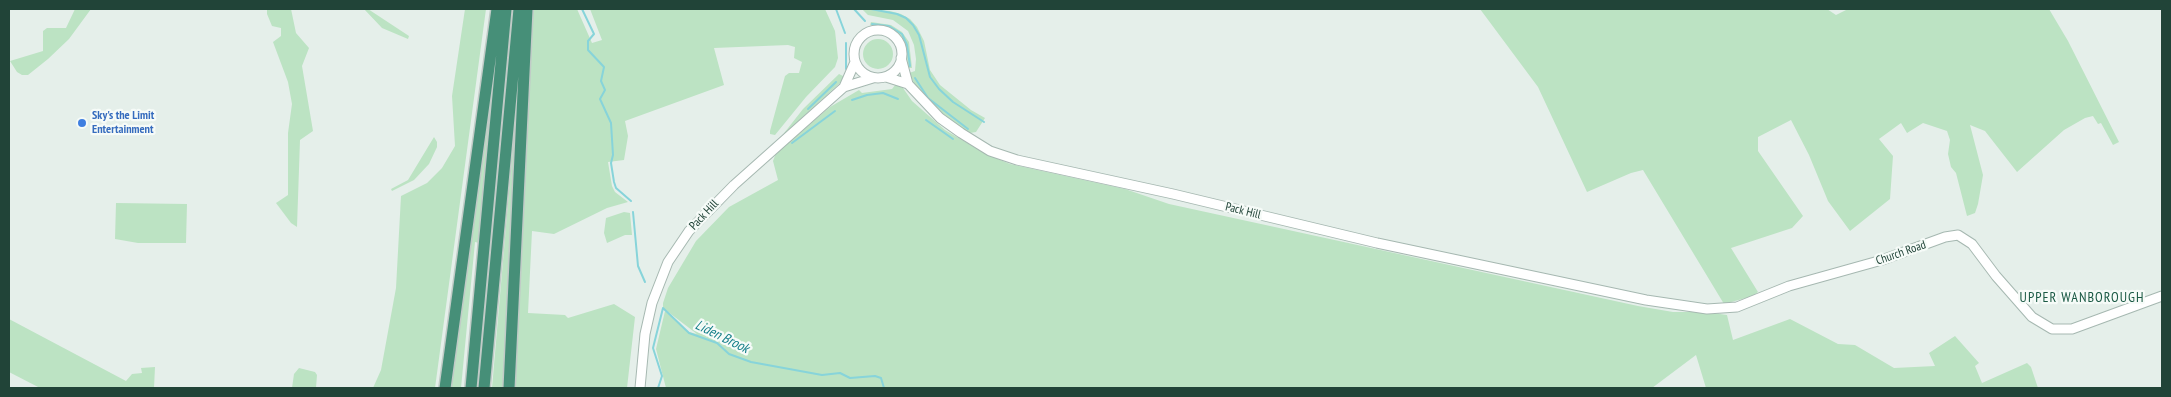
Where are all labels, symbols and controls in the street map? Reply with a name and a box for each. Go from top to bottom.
place label: Sky's the Limit Entertainment [92,109,154,137]
marker: Sky's the Limit Entertainment [76,117,88,129]
street label: Pack Hill [686,197,722,233]
street label: Pack Hill [1224,200,1262,222]
street label: Church Road [1874,238,1928,268]
district label: UPPER WANBOROUGH [2018,290,2146,306]
water label: Liden Brook [692,317,752,357]

